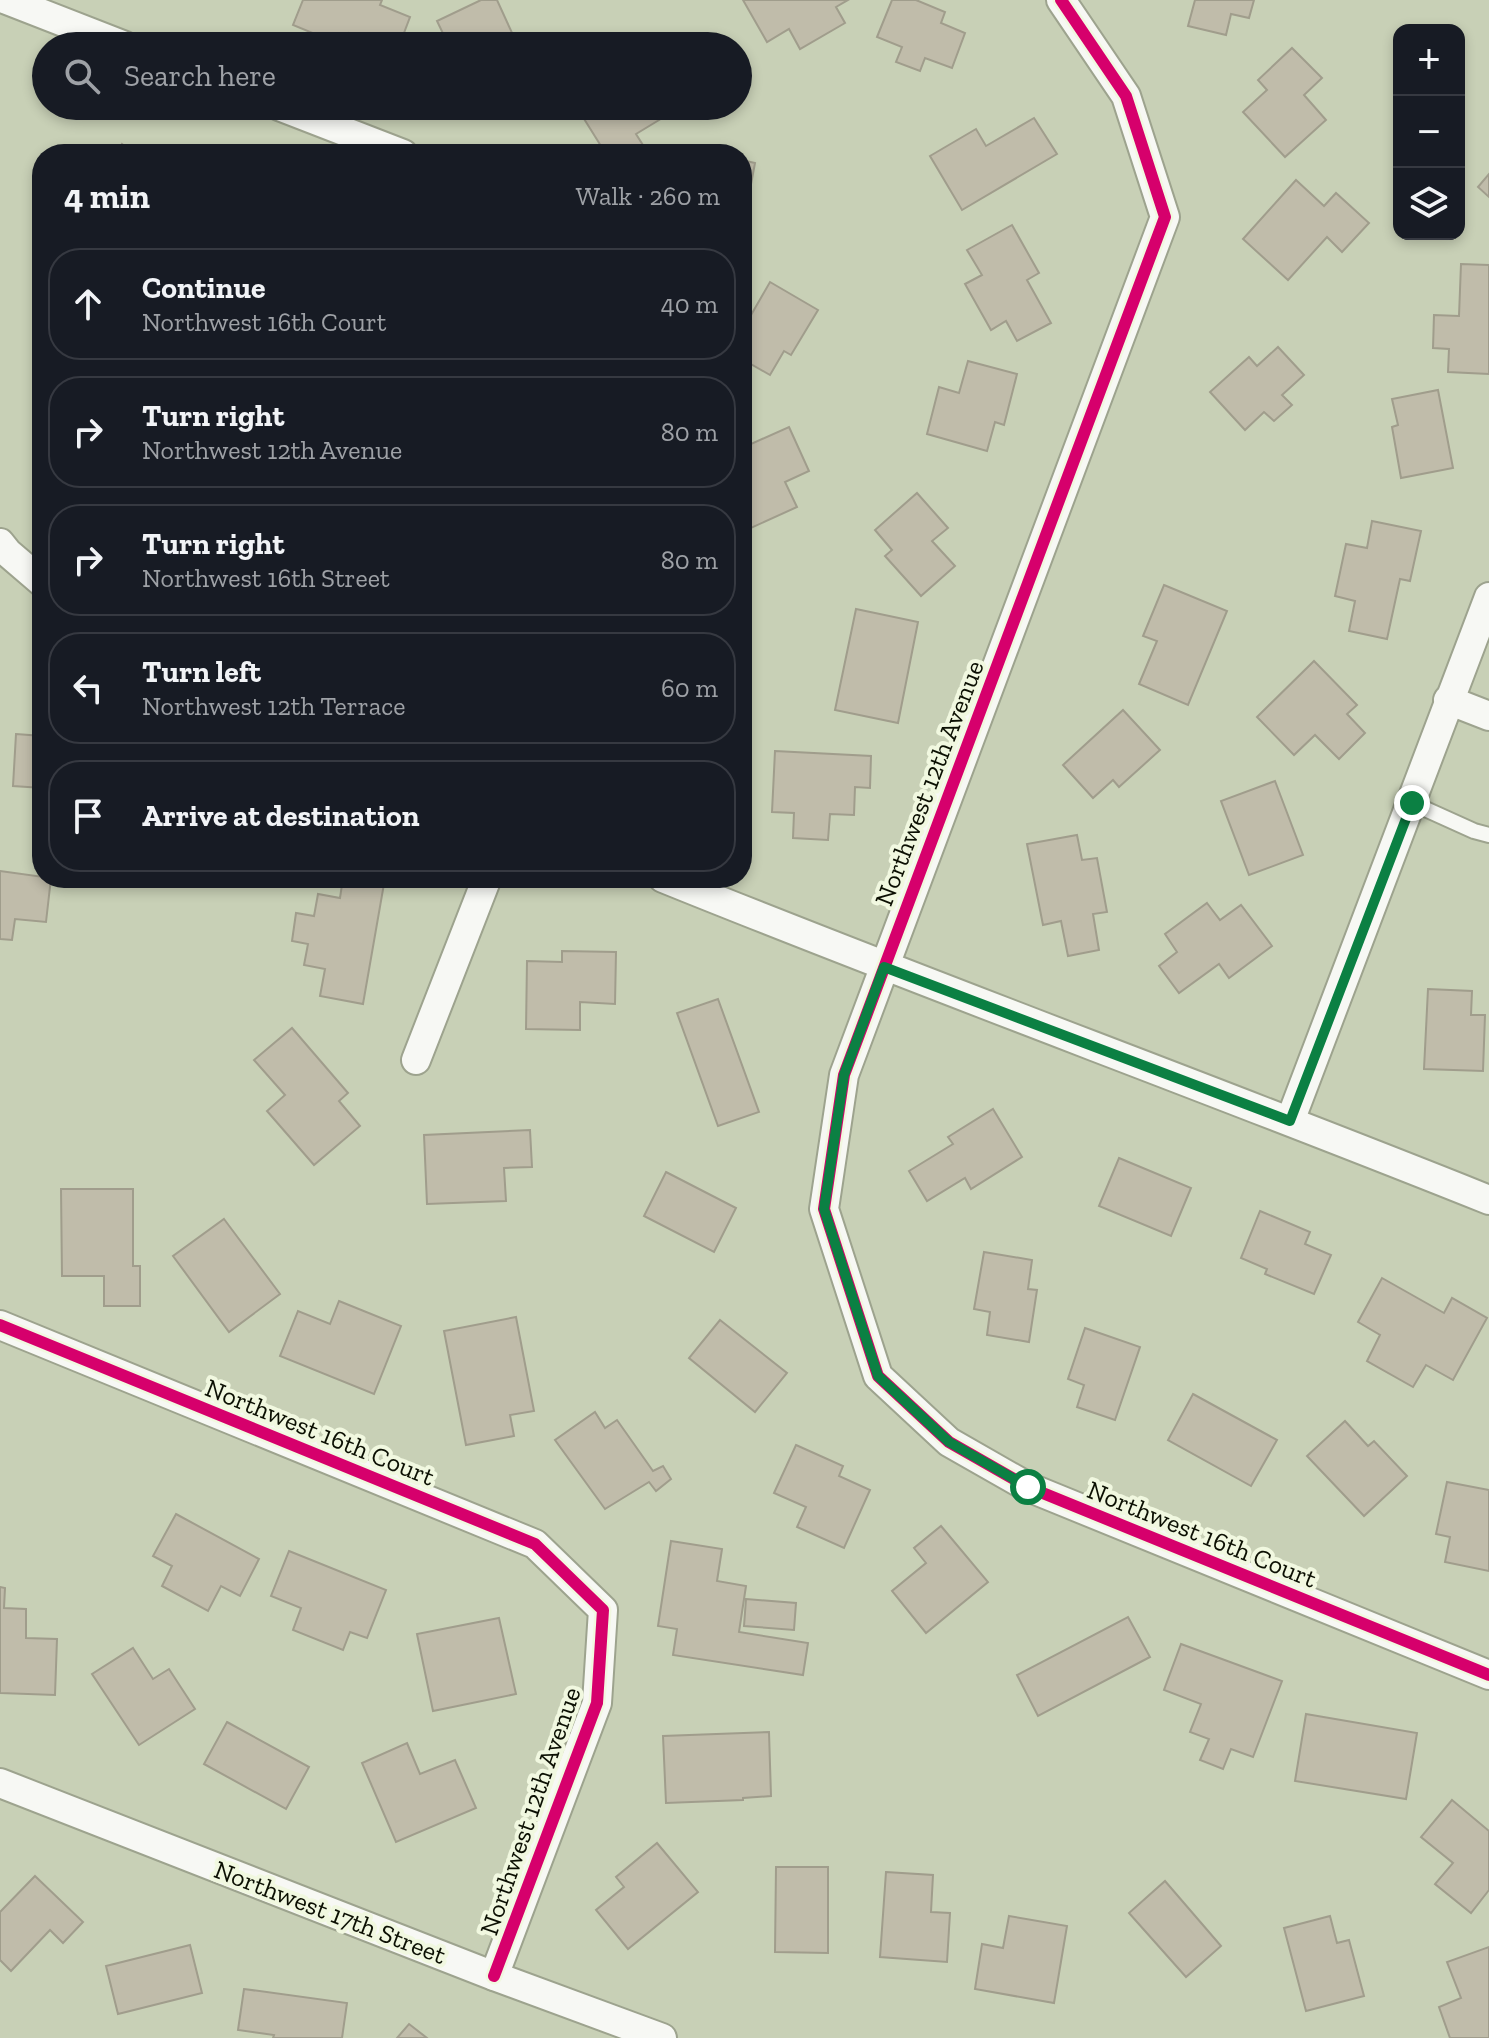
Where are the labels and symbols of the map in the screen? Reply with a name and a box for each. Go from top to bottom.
street label: Northwest 12th Avenue [867,656,991,910]
route end [1394,785,1430,821]
street label: Northwest 16th Court [201,1371,440,1493]
route start [1010,1469,1046,1505]
street label: Northwest 16th Court [1083,1473,1322,1595]
street label: Northwest 12th Avenue [473,1683,587,1939]
street label: Northwest 17th Street [210,1853,451,1971]

